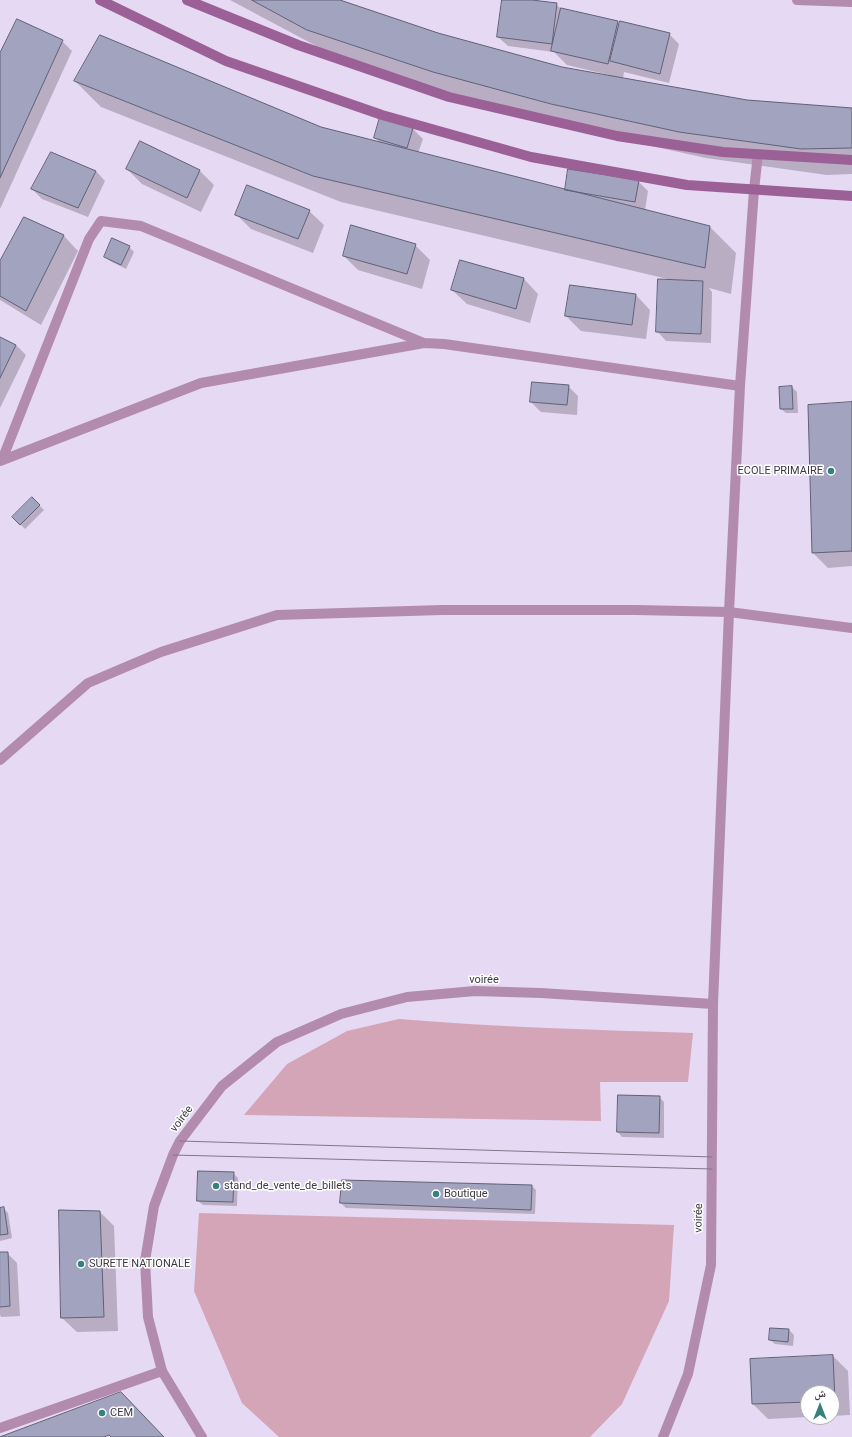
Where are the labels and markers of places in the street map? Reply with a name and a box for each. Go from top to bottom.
place label: ECOLE PRIMAIRE [738,464,823,478]
marker: ECOLE PRIMAIRE [826,466,836,476]
place label: stand_de_vente_de_billets [224,1179,351,1193]
marker: stand_de_vente_de_billets [211,1181,221,1191]
place label: Boutique [444,1187,488,1201]
marker: Boutique [431,1189,441,1199]
place label: SURETE NATIONALE [89,1257,190,1271]
marker: SURETE NATIONALE [76,1259,86,1269]
place label: CEM [110,1406,133,1420]
marker: CEM [97,1408,107,1418]

